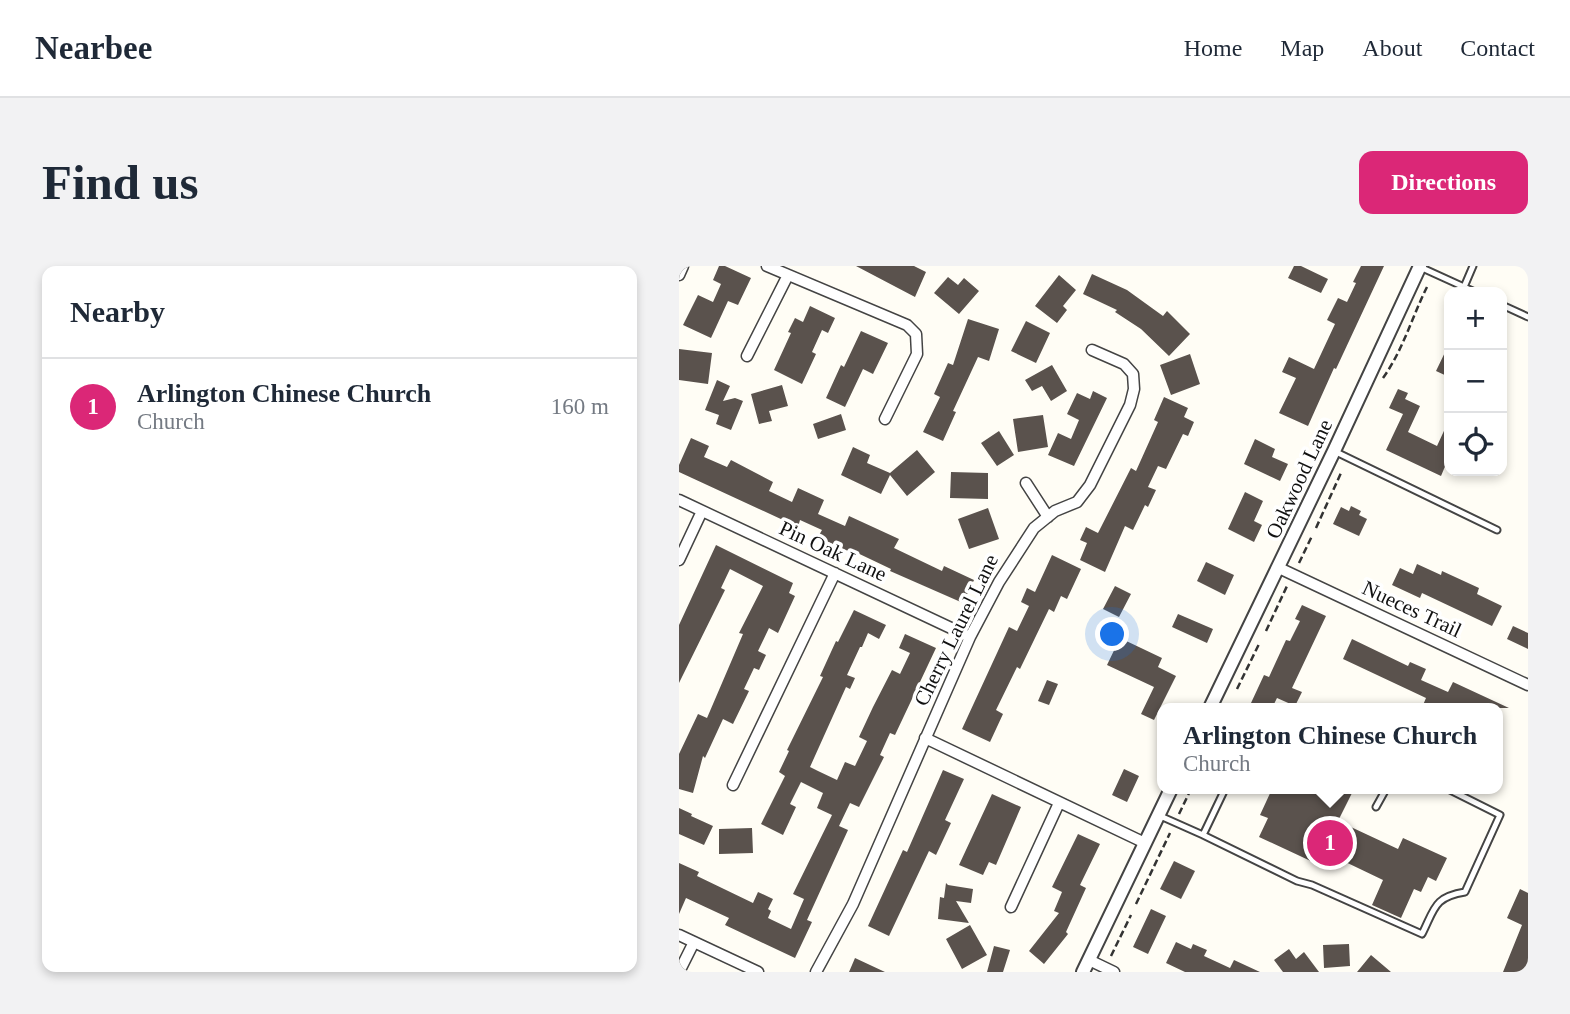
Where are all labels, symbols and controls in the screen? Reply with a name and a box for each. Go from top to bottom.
text: Nearbee [35,30,152,66]
text: Home [1184,35,1242,61]
text: Map [1280,35,1324,61]
text: About [1362,35,1422,61]
text: Contact [1460,35,1535,61]
button: Directions [1359,151,1528,214]
text: Find us [42,155,199,210]
map controls [1444,287,1507,476]
button: + [1444,287,1507,350]
text: Nearby [70,295,165,328]
button: − [1444,350,1507,413]
text: Arlington Chinese Church [137,379,431,408]
text: 1 [87,394,99,419]
text: 160 m [551,394,609,419]
text: Church [137,409,205,434]
button: locate [1444,413,1507,476]
street label: Oakwood Lane [1261,416,1337,542]
street label: Pin Oak Lane [776,516,890,586]
street label: Cherry Laurel Lane [909,550,1003,710]
street label: Nueces Trail [1359,576,1466,643]
your location [1095,617,1129,651]
popup [1157,703,1503,794]
text: Arlington Chinese Church [1183,721,1477,750]
text: Church [1183,751,1251,776]
pin: 1 [1307,817,1353,869]

